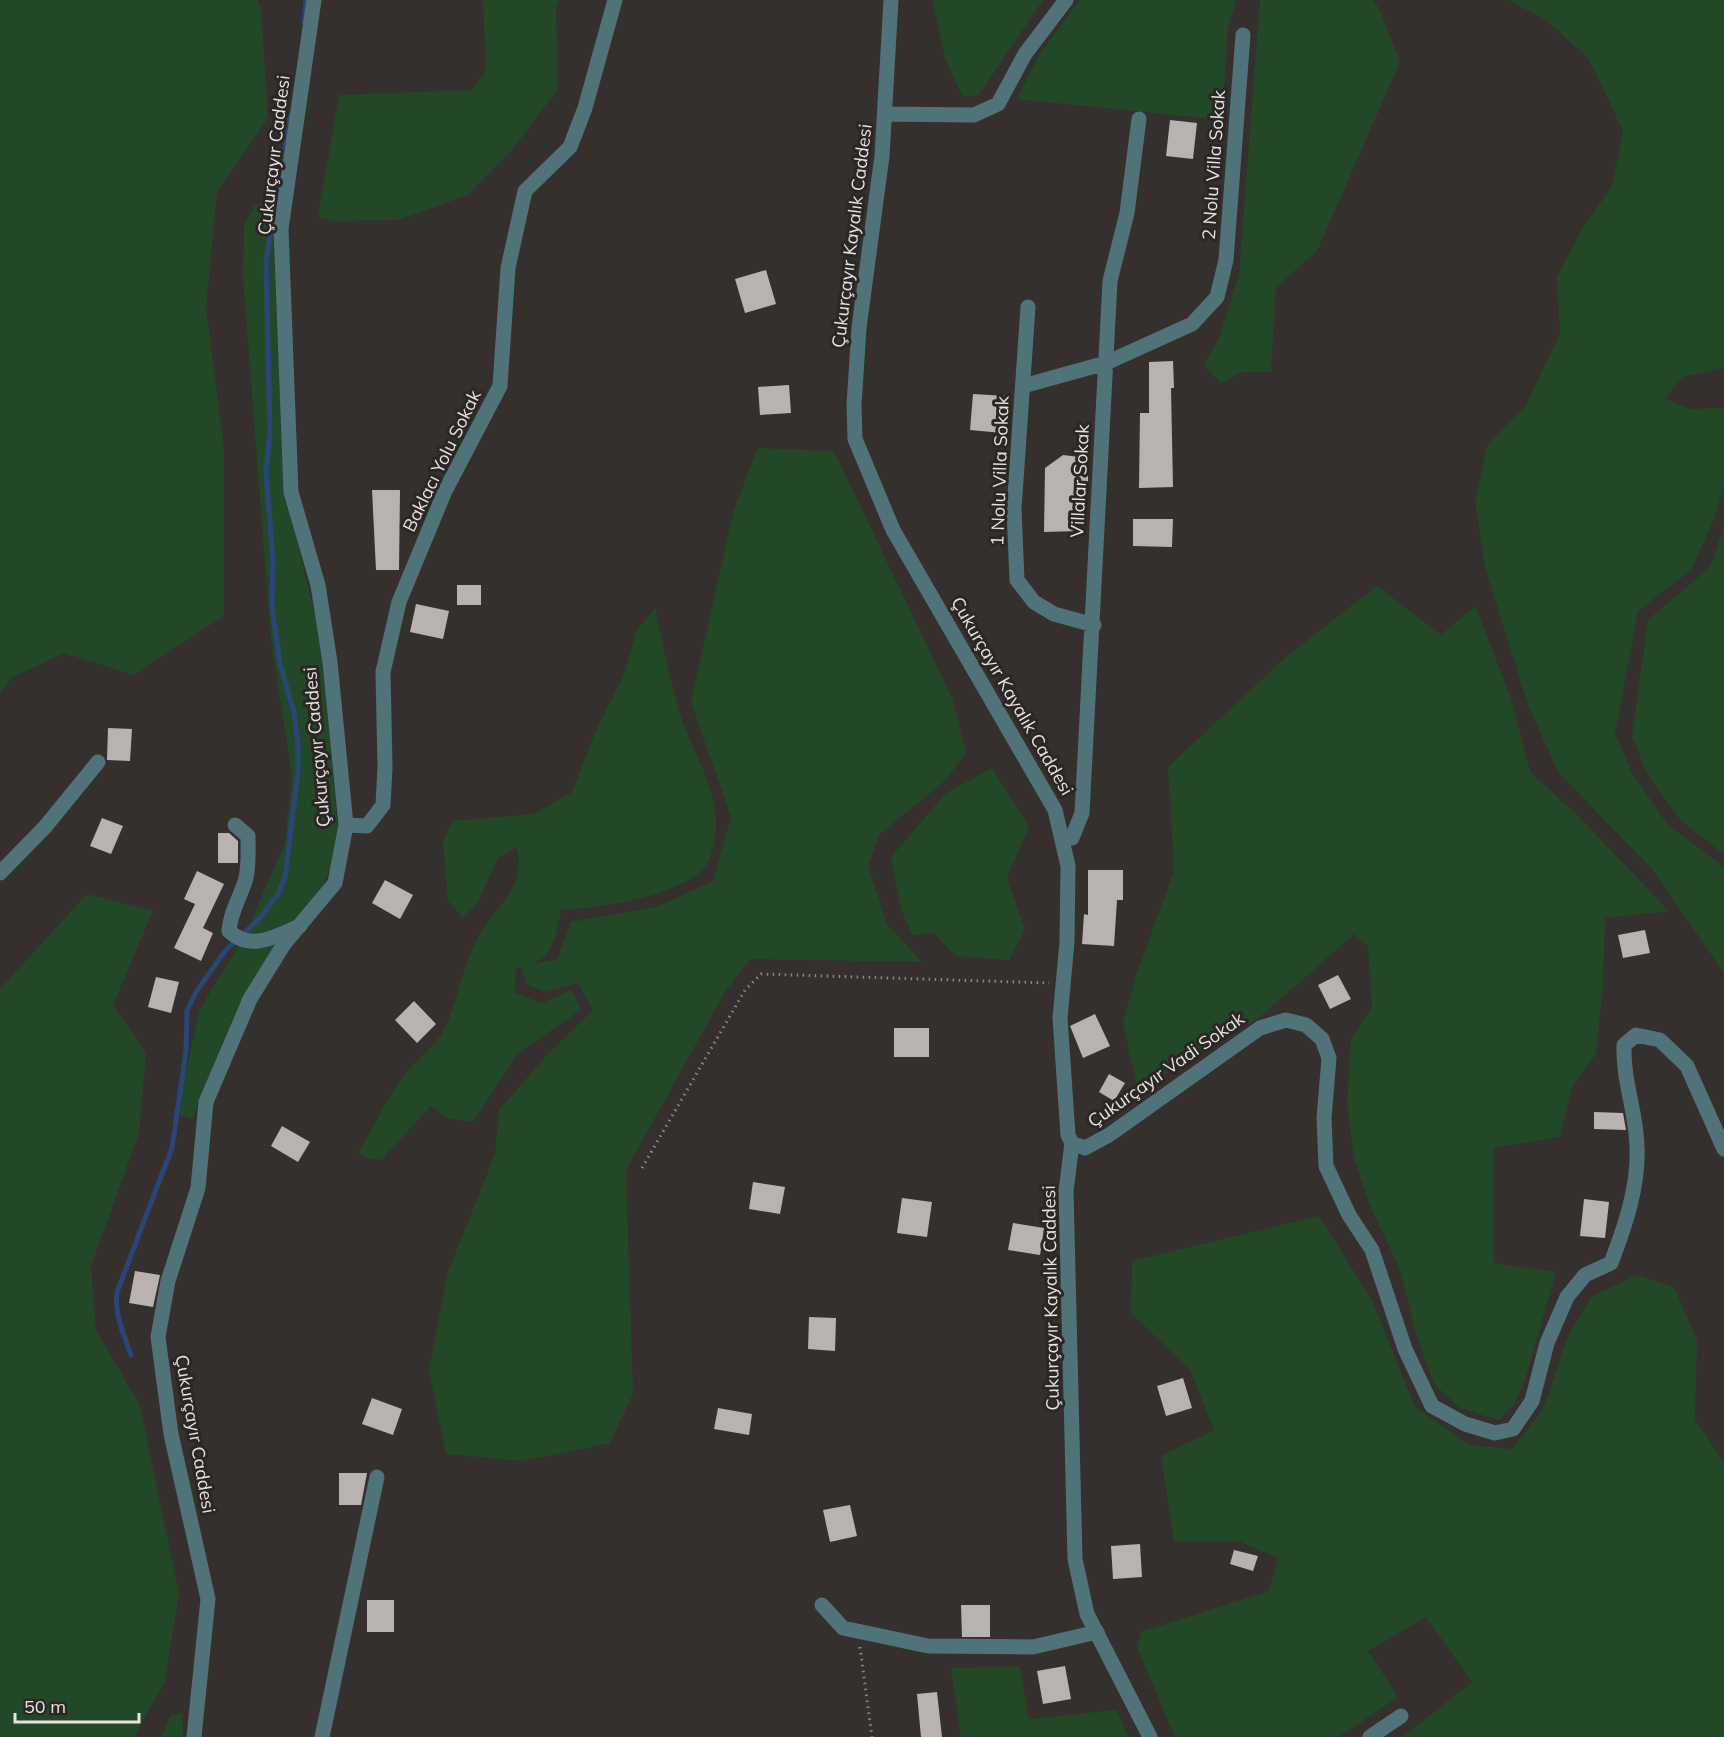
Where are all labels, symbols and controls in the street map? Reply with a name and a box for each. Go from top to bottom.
street label: Çukurçayır Caddesi [252,74,295,236]
street label: 2 Nolu Villa Sokak [1197,88,1230,241]
street label: Çukurçayır Kayalık Caddesi [826,123,877,349]
street label: Baklacı Yolu Sokak [397,385,486,536]
street label: 1 Nolu Villa Sokak [985,395,1014,546]
street label: Villalar Sokak [1065,423,1094,538]
street label: Çukurçayır Kayalık Caddesi [946,592,1079,799]
street label: Çukurçayır Caddesi [298,666,335,828]
street label: Çukurçayır Vadi Sokak [1083,1006,1249,1132]
street label: Çukurçayır Kayalık Caddesi [1037,1185,1064,1411]
street label: Çukurçayır Caddesi [170,1353,221,1515]
scale bar [15,1686,140,1724]
text: 50 m [24,1695,66,1718]

